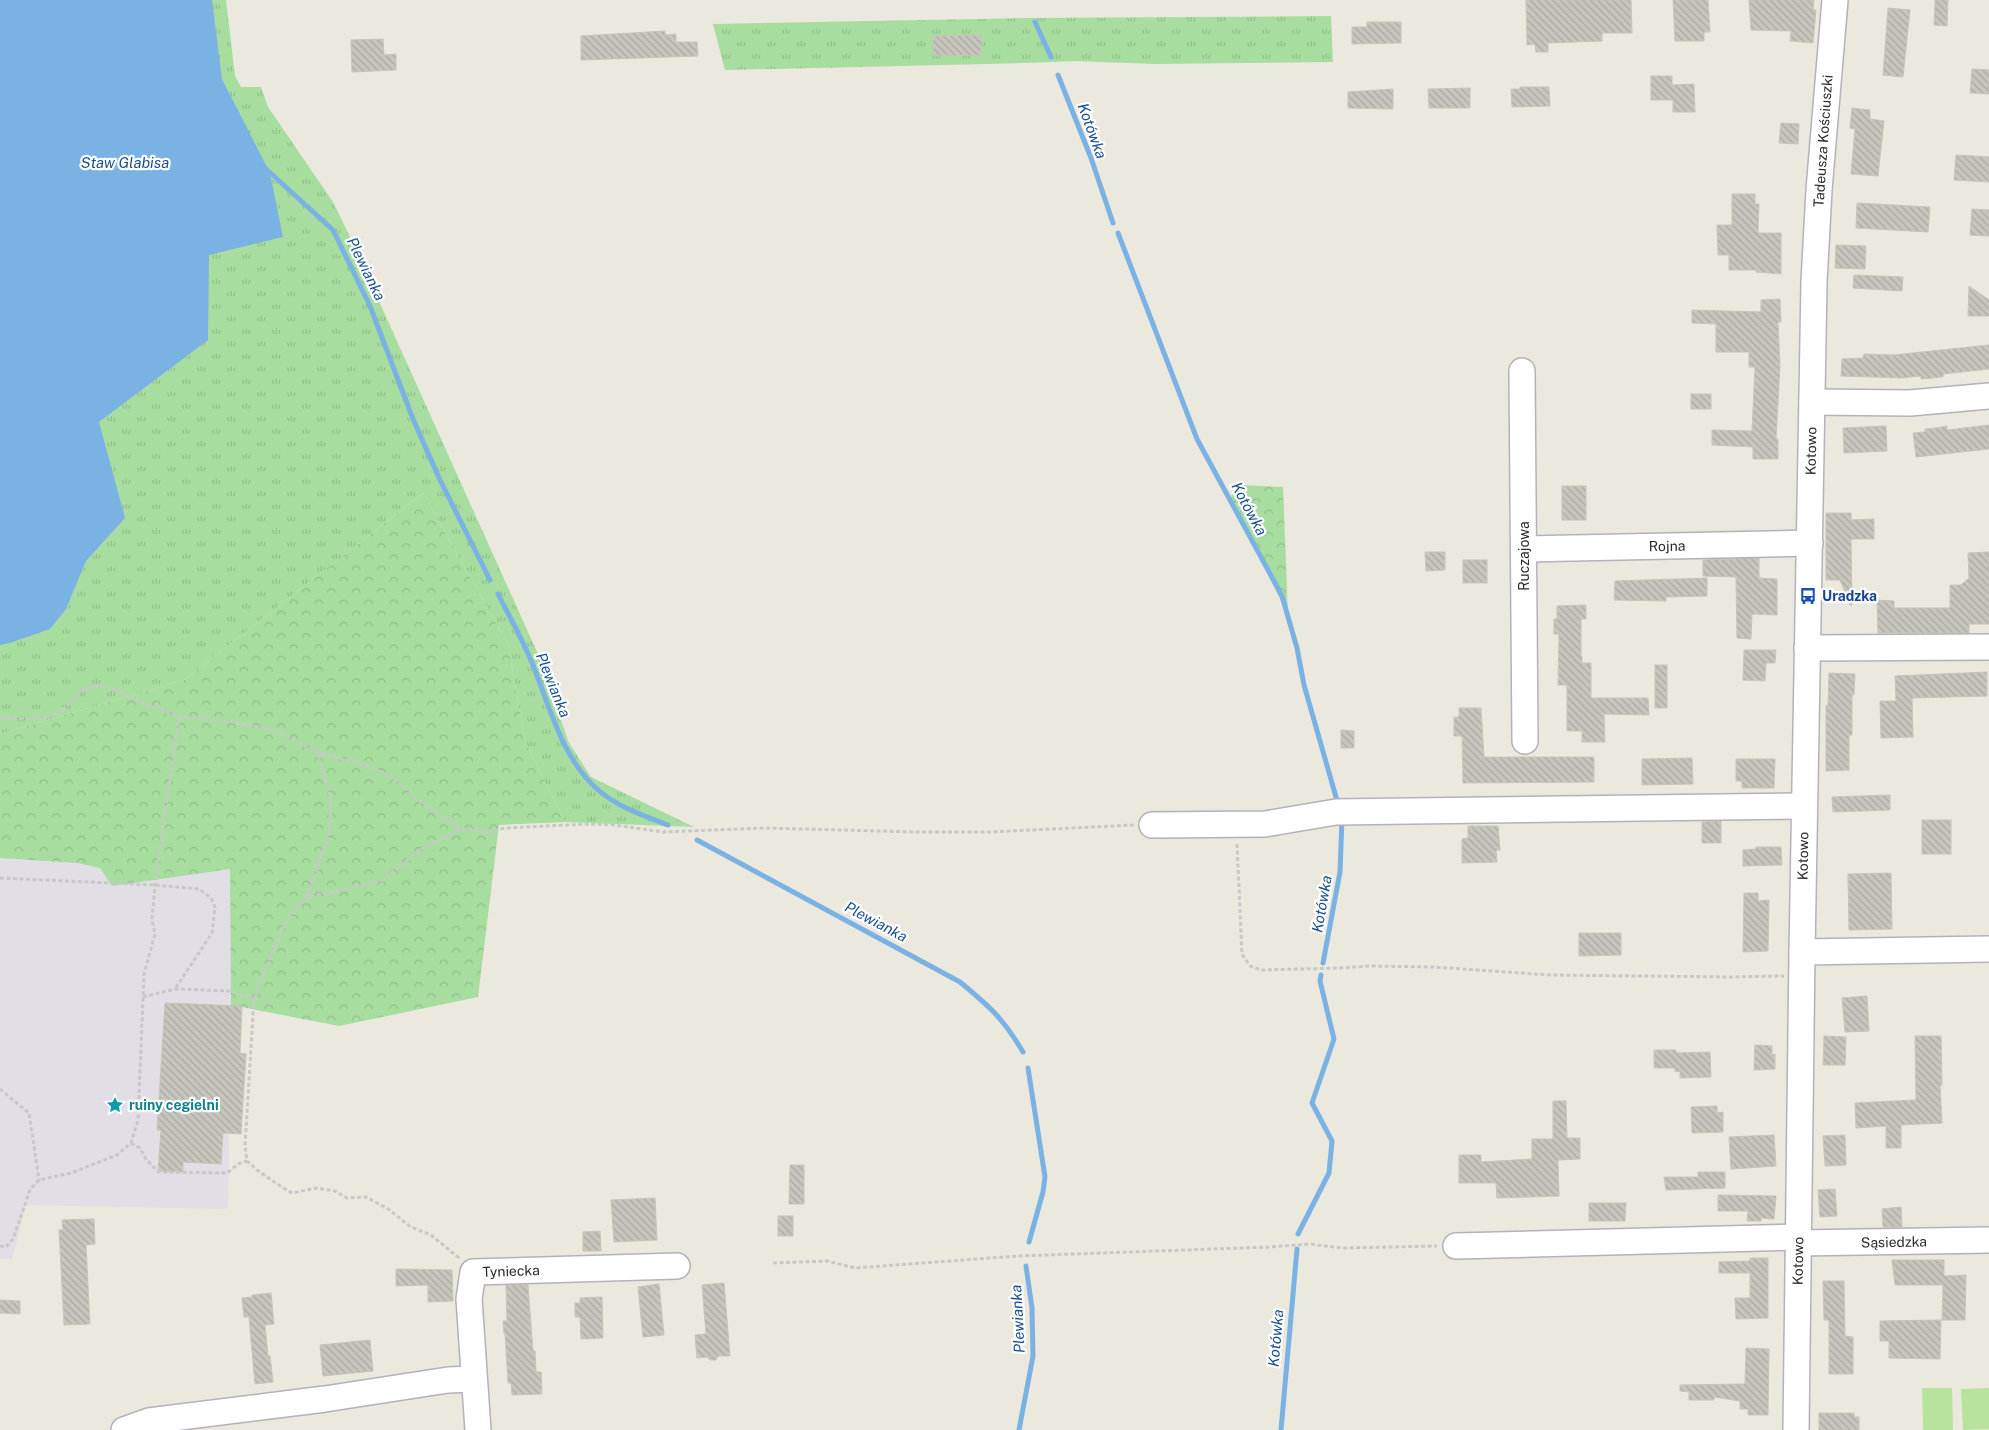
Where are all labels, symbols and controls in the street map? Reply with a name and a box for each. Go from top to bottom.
street label: Tadeusza Kościuszki [1810,74,1836,208]
water label: Kotówka [1075,101,1110,161]
water label: Staw Glabisa [81,154,169,171]
water label: Plewianka [344,234,389,303]
street label: Kotowo [1803,427,1819,475]
water label: Kotówka [1228,479,1271,538]
street label: Ruczajowa [1516,521,1532,591]
street label: Rojna [1649,538,1685,554]
bus stop icon: Uradzka [1798,586,1818,606]
place label: Uradzka [1822,588,1877,604]
water label: Plewianka [533,650,574,720]
street label: Kotowo [1795,832,1811,880]
water label: Kotówka [1308,874,1335,934]
water label: Plewianka [842,898,910,945]
place icon: ruiny cegielni [105,1095,125,1115]
place label: ruiny cegielni [129,1097,219,1113]
street label: Sąsiedzka [1861,1233,1927,1251]
street label: Kotowo [1790,1237,1806,1285]
street label: Tyniecka [482,1262,540,1280]
water label: Plewianka [1007,1284,1028,1354]
water label: Kotówka [1265,1308,1286,1367]

